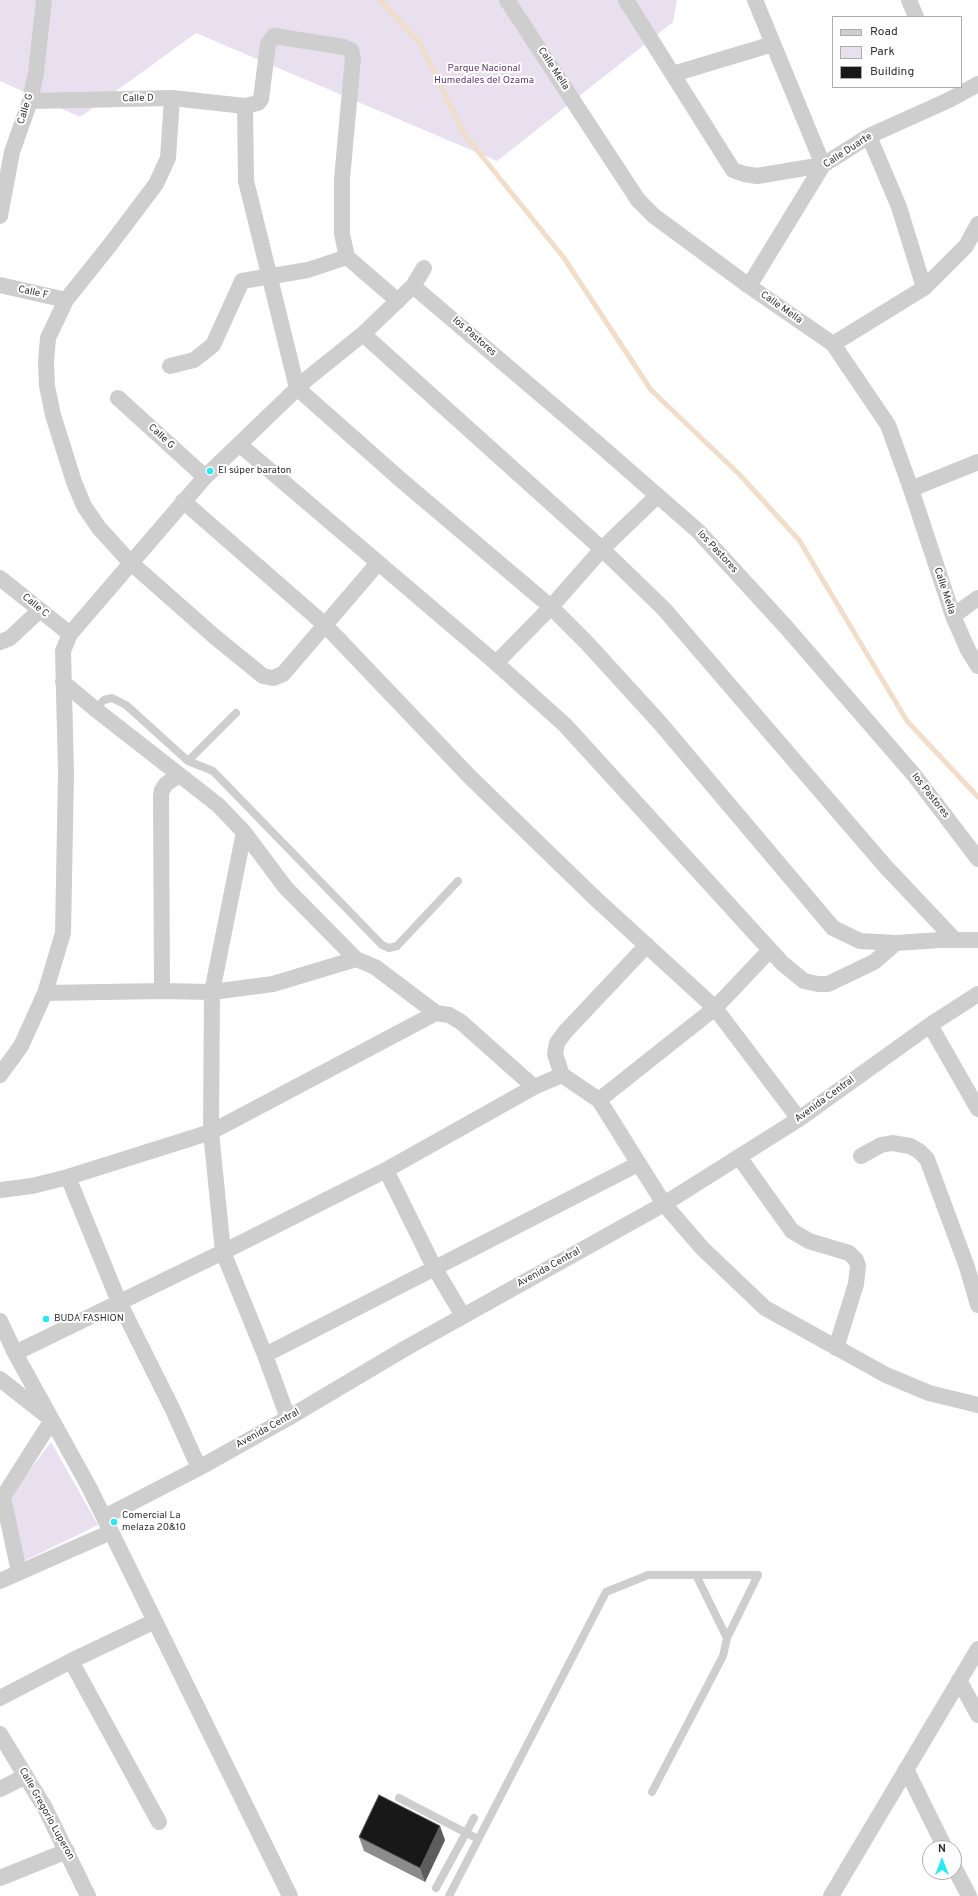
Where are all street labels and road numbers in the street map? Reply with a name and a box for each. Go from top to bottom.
street label: Calle Mella [535,45,571,93]
street label: Calle G [16,92,36,126]
street label: Calle D [122,93,154,105]
street label: Calle Duarte [821,131,875,171]
street label: Calle F [17,284,49,302]
street label: Calle Mella [758,289,804,327]
street label: los Pastores [450,315,498,359]
street label: Calle G [145,422,177,452]
street label: los Pastores [694,528,740,576]
street label: Calle Mella [931,566,957,616]
street label: Calle C [19,592,51,620]
street label: los Pastores [909,771,951,821]
street label: Avenida Central [793,1074,857,1126]
street label: Avenida Central [515,1246,583,1290]
street label: Avenida Central [234,1407,302,1451]
street label: Calle Gregorio Luperon [16,1766,76,1862]

